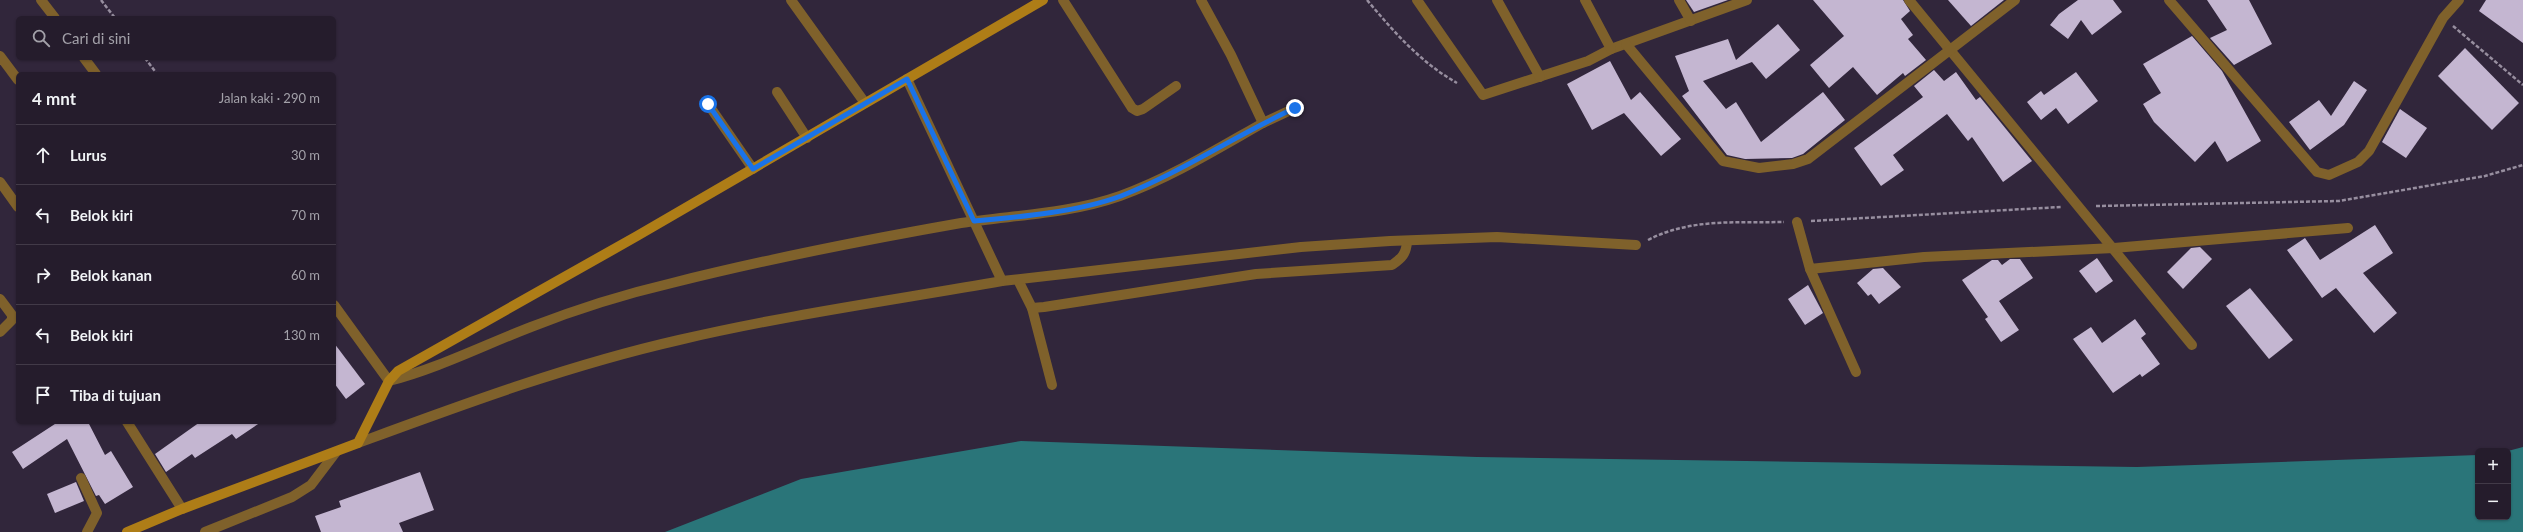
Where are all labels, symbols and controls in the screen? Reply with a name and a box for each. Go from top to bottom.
search box [16,16,336,60]
icon: search [30,27,52,49]
text: Cari di sini [62,29,130,47]
text: 4 mnt [32,88,76,109]
text: Jalan kaki · 290 m [219,90,320,106]
route start [699,95,717,113]
route end [1286,99,1304,117]
icon: ahead [32,144,54,166]
text: Lurus [70,146,107,164]
text: 30 m [291,147,320,163]
icon: left [32,204,54,226]
text: Belok kiri [70,206,133,224]
text: 70 m [291,207,320,223]
icon: right [32,264,54,286]
text: Belok kanan [70,266,152,284]
text: 60 m [291,267,320,283]
icon: left [32,324,54,346]
text: Belok kiri [70,326,133,344]
text: 130 m [283,327,320,343]
icon: arrive [32,384,54,406]
text: Tiba di tujuan [70,386,161,404]
map controls [2475,448,2511,520]
button: + [2475,448,2511,484]
button: − [2475,484,2511,520]

